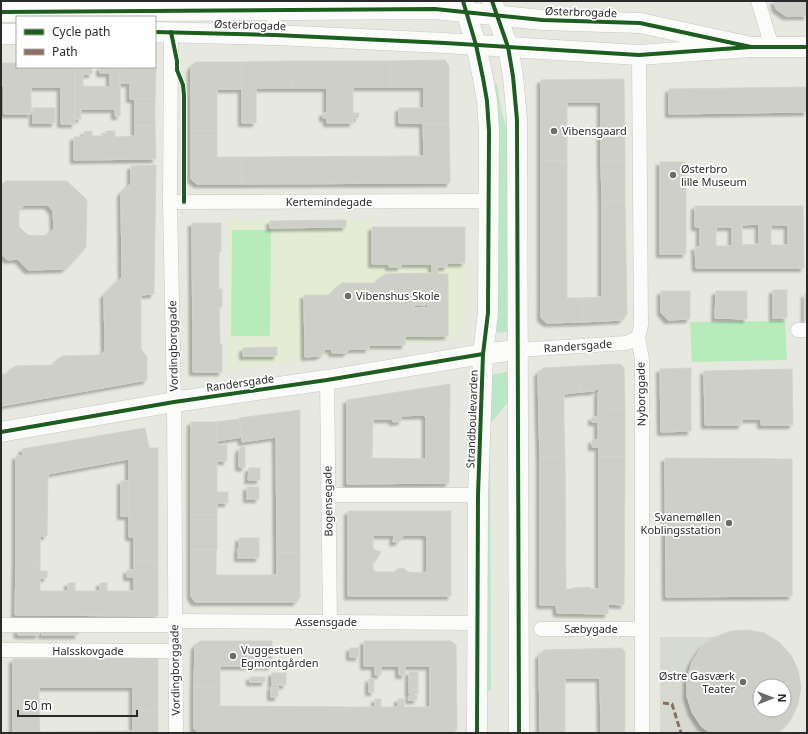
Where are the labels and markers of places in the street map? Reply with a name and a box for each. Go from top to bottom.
place label: Vibensgaard [562,123,627,138]
marker: Vibensgaard [549,126,559,136]
place label: Østerbro lille Museum [681,161,747,189]
marker: Østerbro lille Museum [668,170,678,180]
place label: Vibenshus Skole [356,288,440,303]
marker: Vibenshus Skole [343,291,353,301]
place label: Svanemøllen Koblingsstation [641,509,721,537]
marker: Svanemøllen Koblingsstation [724,518,734,528]
place label: Vuggestuen Egmontgården [241,642,319,670]
marker: Vuggestuen Egmontgården [228,651,238,661]
place label: Østre Gasværk Teater [659,668,735,696]
marker: Østre Gasværk Teater [738,677,748,687]

